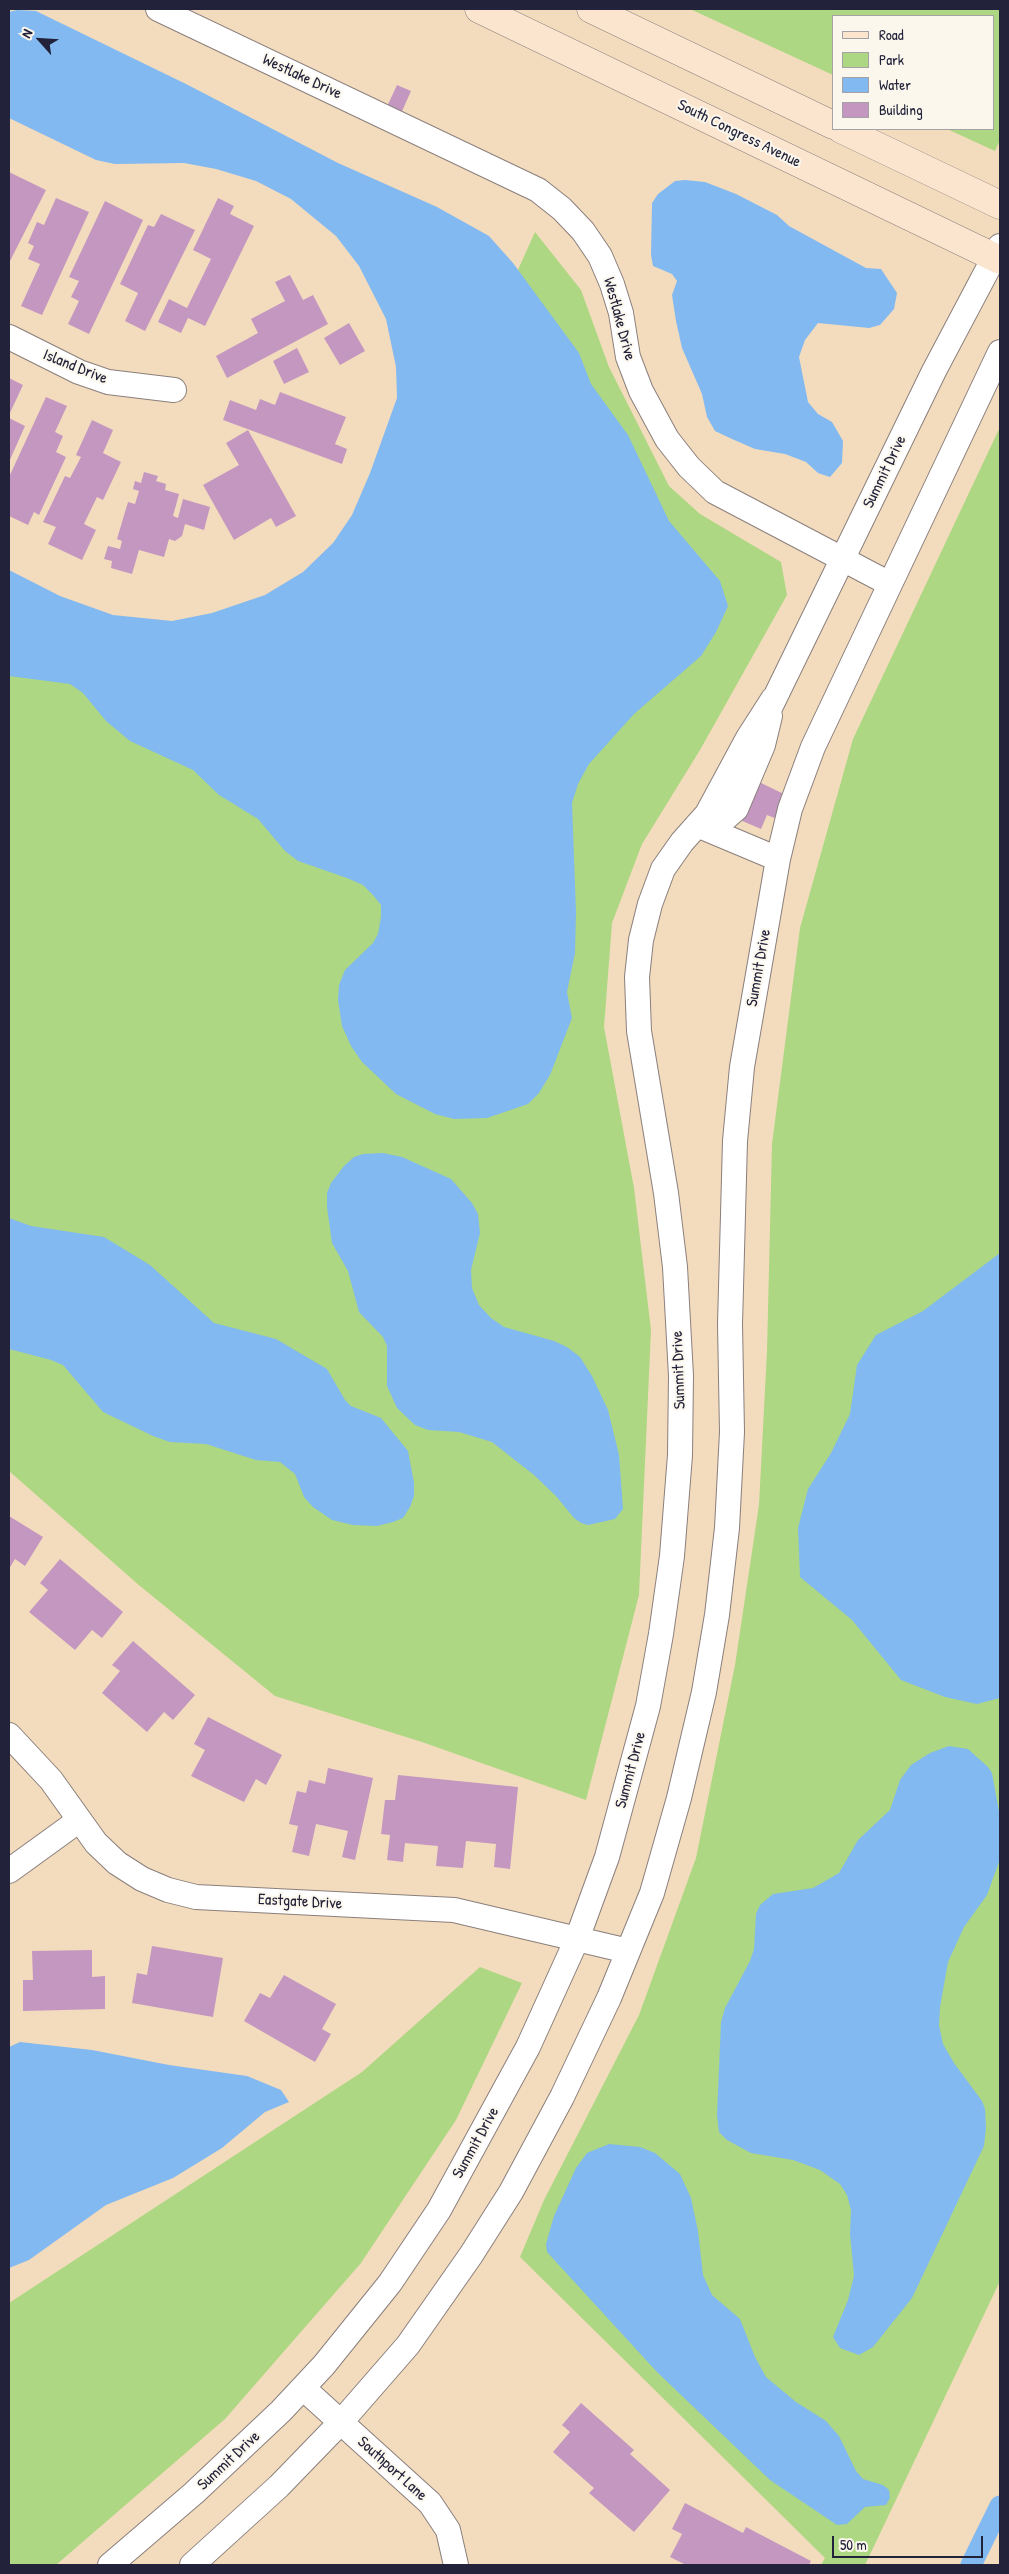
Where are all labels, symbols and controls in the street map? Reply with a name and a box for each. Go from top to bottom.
north arrow [15,15,65,65]
legend [832,15,994,130]
text: Road [879,24,904,45]
text: N [16,26,36,41]
text: Park [879,49,904,70]
street label: Westlake Drive [259,50,345,104]
text: Water [879,74,911,95]
street label: South Congress Avenue [674,96,804,172]
text: Building [879,99,923,120]
street label: Westlake Drive [599,275,639,363]
street label: Island Drive [40,345,110,389]
street label: Summit Drive [859,433,911,511]
street label: Summit Drive [743,928,775,1008]
street label: Summit Drive [668,1330,690,1410]
street label: Summit Drive [612,1730,650,1810]
street label: Eastgate Drive [258,1890,342,1914]
street label: Summit Drive [449,2104,503,2182]
street label: Summit Drive [194,2427,264,2495]
street label: Southport Lane [353,2433,431,2505]
scale bar [834,2526,985,2558]
text: 50 m [840,2534,867,2555]

